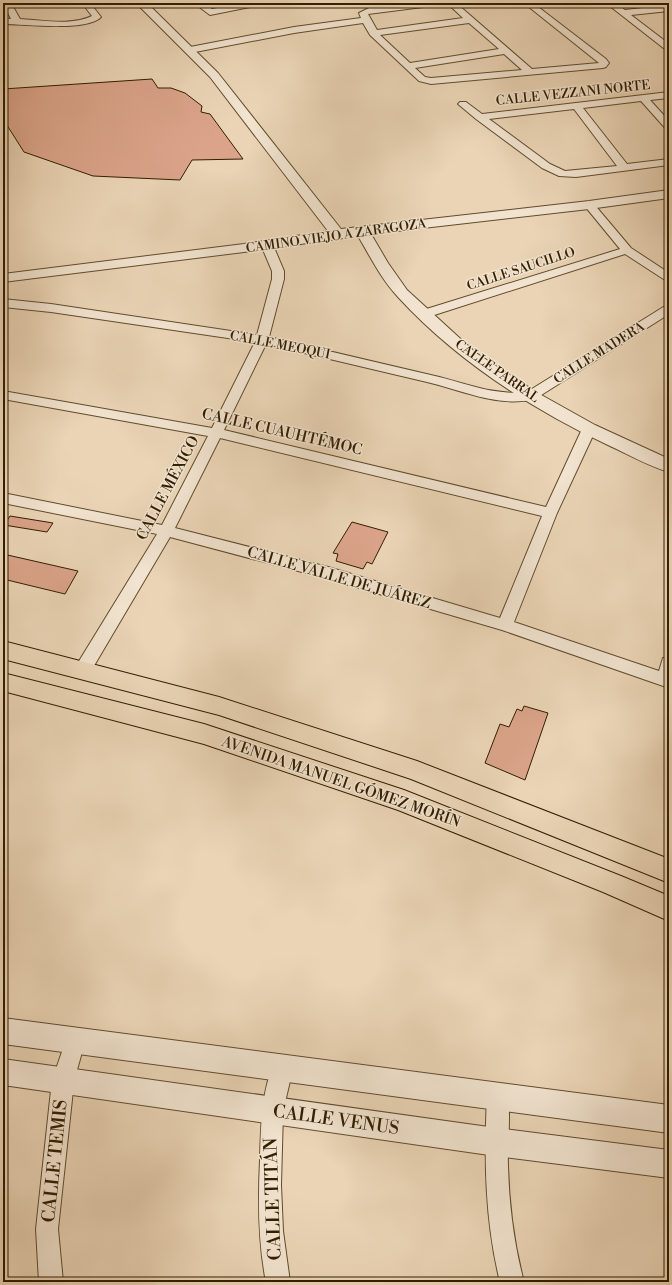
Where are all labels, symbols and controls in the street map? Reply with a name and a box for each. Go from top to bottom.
street label: CALLE VEZZANI NORTE [495,77,651,109]
street label: CAMINO VIEJO A ZARAGOZA [245,215,428,257]
street label: CALLE SAUCILLO [465,244,577,294]
street label: CALLE MADERA [551,318,648,387]
street label: CALLE MEOQUI [228,327,332,363]
street label: CALLE PARRAL [452,336,542,406]
street label: CALLE CUAUHTÉMOC [200,403,364,460]
street label: CALLE MÉXICO [132,432,204,544]
street label: CALLE VALLE DE JUÁREZ [245,542,434,613]
street label: AVENIDA MANUEL GÓMEZ MORÍN [218,731,463,832]
street label: CALLE TEMIS [37,1098,73,1224]
street label: CALLE VENUS [271,1100,401,1140]
street label: CALLE TITÁN [259,1137,287,1261]

